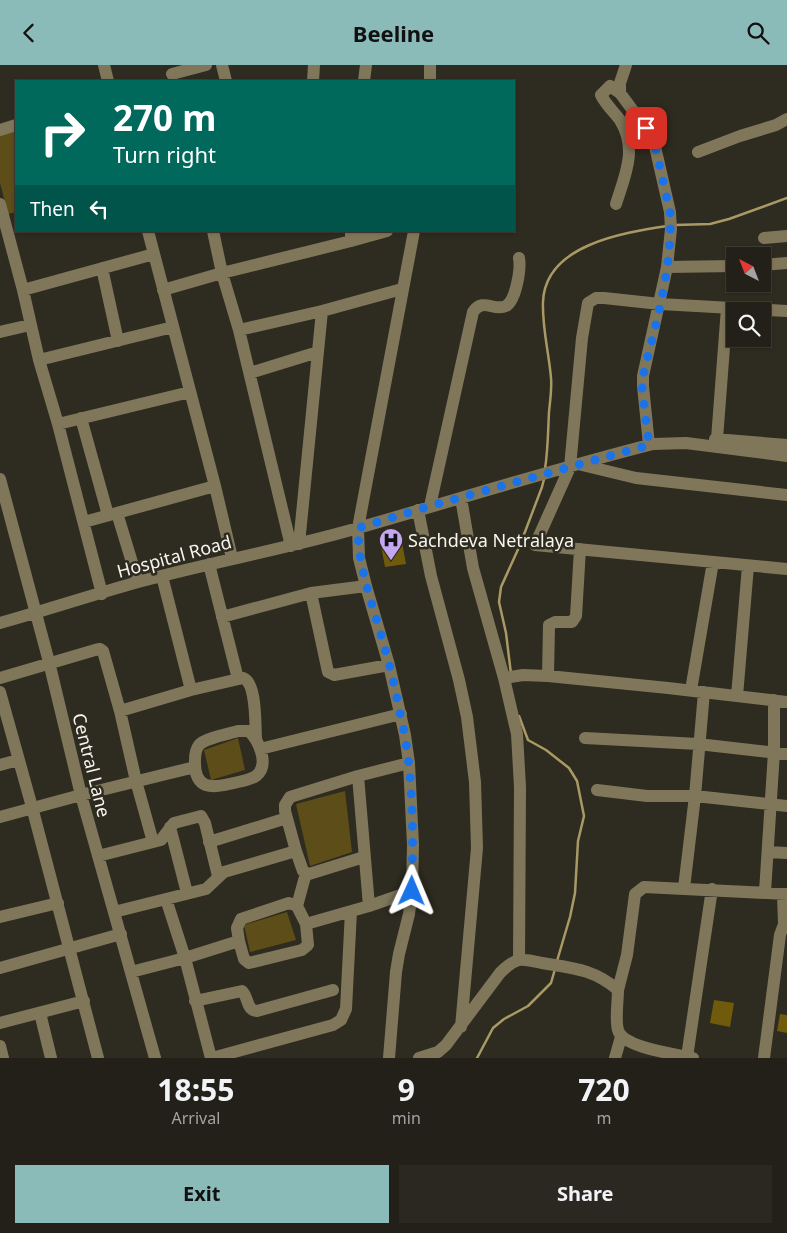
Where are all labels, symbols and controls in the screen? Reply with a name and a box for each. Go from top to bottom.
text: Beeline [353,18,434,48]
icon: back [15,19,43,47]
icon: search [744,19,772,47]
text: 270 m [113,94,216,141]
icon: right [30,100,95,165]
pin [625,107,667,149]
icon: arrive [632,114,660,142]
text: Turn right [113,139,216,169]
icon: left [85,195,113,223]
text: Then [30,196,75,222]
north arrow [726,247,771,293]
map controls [726,247,771,347]
button: search [726,302,771,347]
hospital icon: Sachdeva Netralaya [378,527,404,561]
place label: Sachdeva Netralaya [408,528,574,552]
street label: Hospital Road [114,529,234,583]
street label: Central Lane [67,710,117,820]
position arrow [385,864,437,916]
text: 18:55 [157,1069,234,1110]
text: 9 [398,1069,415,1110]
text: 720 [578,1069,630,1110]
text: Arrival [171,1107,220,1129]
text: min [392,1107,421,1129]
text: m [596,1107,611,1129]
button: Exit [15,1165,389,1223]
button: Share [399,1165,772,1223]

